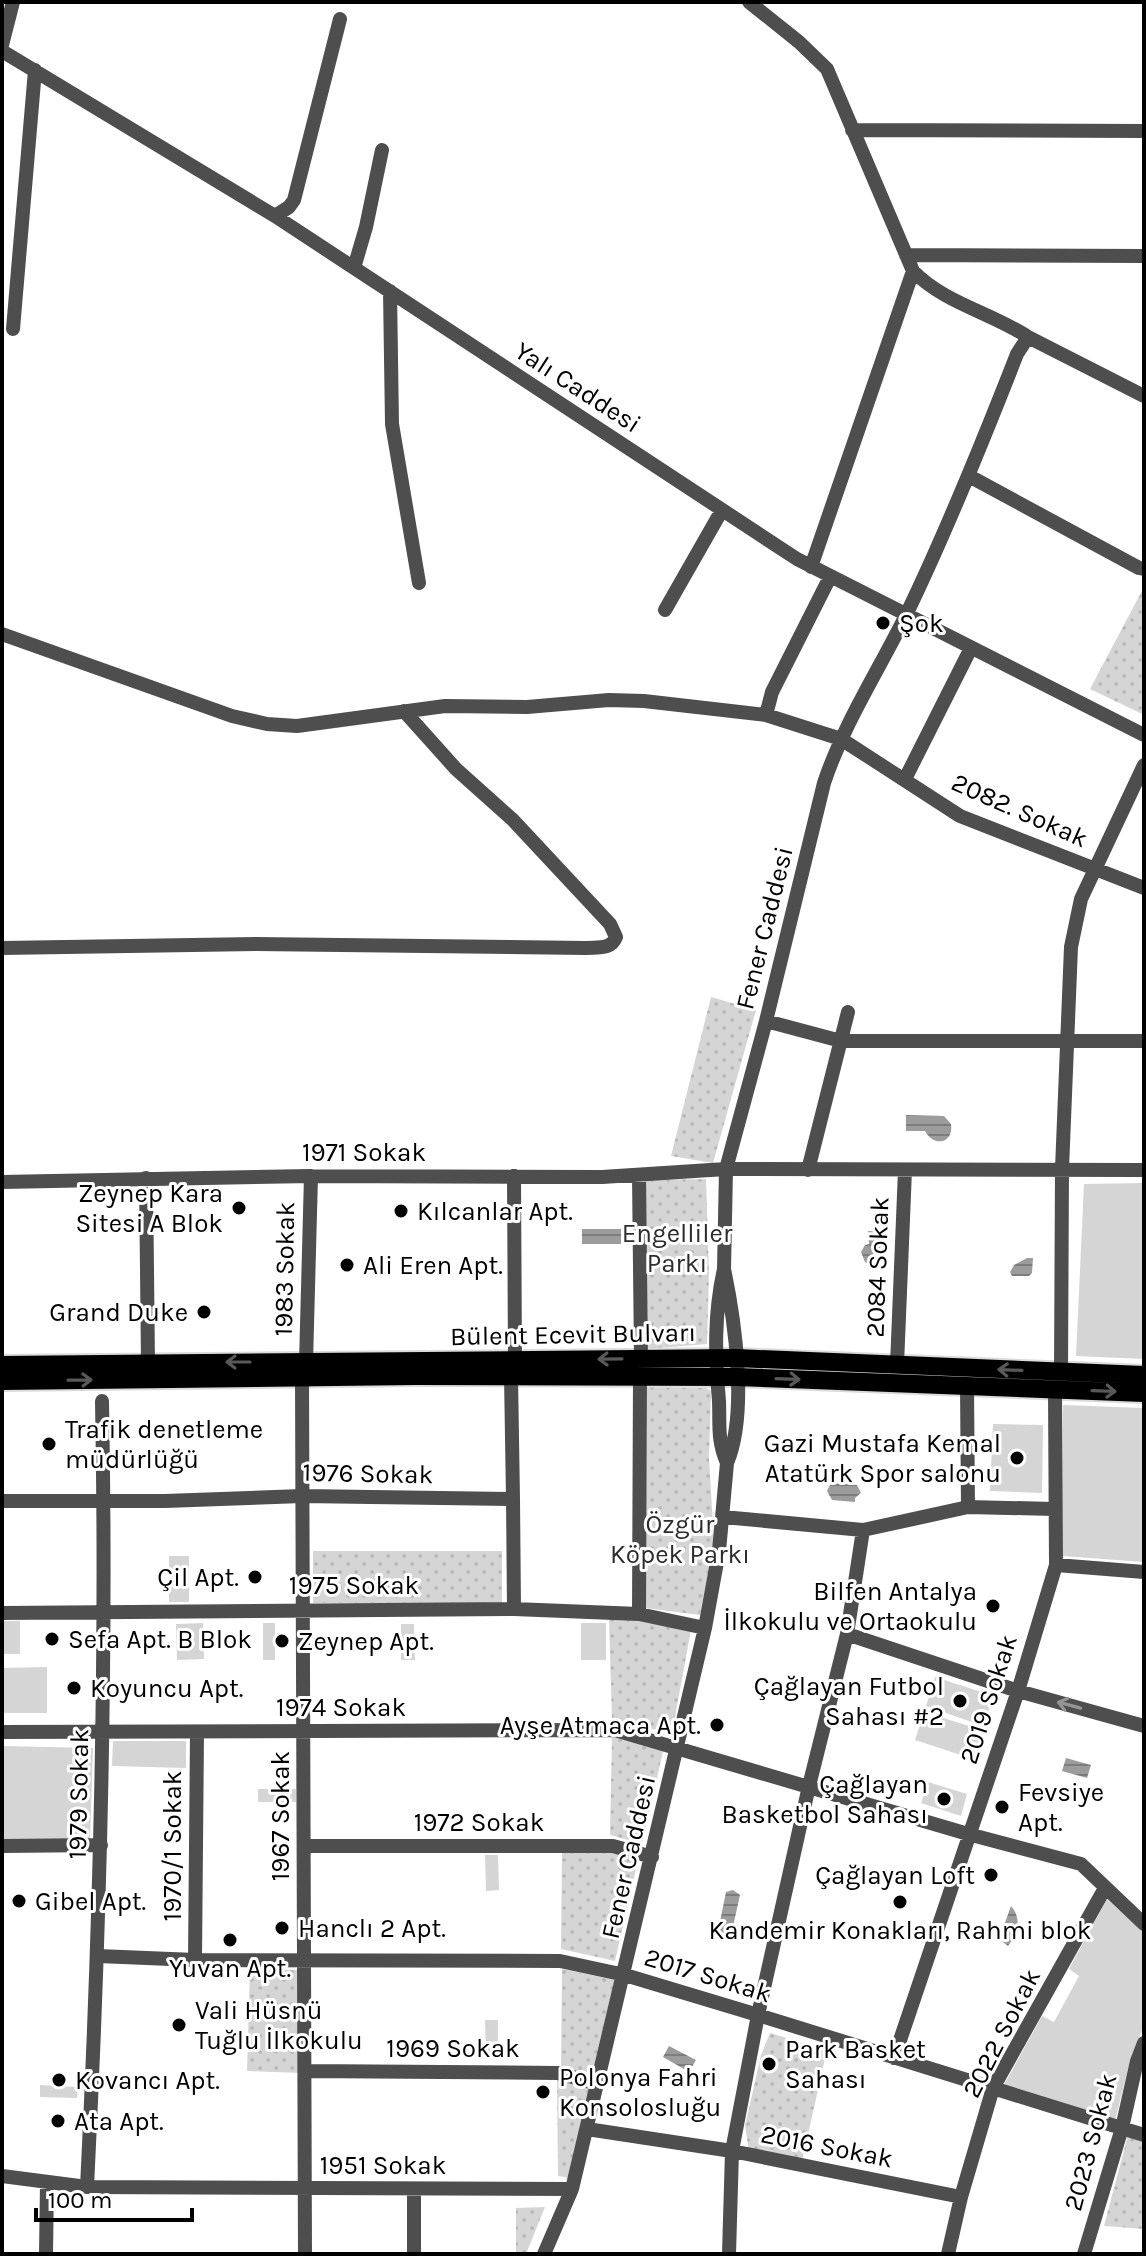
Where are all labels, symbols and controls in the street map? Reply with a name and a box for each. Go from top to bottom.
street label: Yalı Caddesi [509,335,647,440]
place label: Şok [899,608,944,639]
marker: Şok [874,614,892,632]
street label: 2082. Sokak [947,767,1093,854]
street label: Fener Caddesi [729,844,800,1013]
street label: 1971 Sokak [302,1137,426,1168]
place label: Zeynep Kara Sitesi A Blok [75,1178,223,1239]
place label: Kılcanlar Apt. [417,1196,573,1227]
street label: 2084 Sokak [860,1196,895,1338]
marker: Zeynep Kara Sitesi A Blok [230,1199,248,1217]
street label: 1983 Sokak [268,1201,301,1337]
marker: Kılcanlar Apt. [392,1202,410,1220]
park label: Engelliler Parkı [622,1218,733,1279]
place label: Ali Eren Apt. [363,1250,503,1281]
marker: Ali Eren Apt. [338,1256,356,1274]
place label: Grand Duke [49,1297,188,1328]
marker: Grand Duke [195,1303,213,1321]
street label: Bülent Ecevit Bulvarı [450,1317,696,1352]
one-way arrow [597,1352,624,1367]
one-way arrow [225,1354,252,1370]
one-way arrow [997,1363,1024,1378]
one-way arrow [66,1372,93,1388]
one-way arrow [774,1372,801,1387]
one-way arrow [1090,1384,1117,1399]
place label: Trafik denetleme müdürlüğü [65,1414,263,1475]
place label: Gazi Mustafa Kemal Atatürk Spor salonu [764,1428,1001,1489]
marker: Trafik denetleme müdürlüğü [40,1435,58,1453]
marker: Gazi Mustafa Kemal Atatürk Spor salonu [1008,1449,1026,1467]
street label: 1976 Sokak [302,1457,433,1490]
park label: Özgür Köpek Parkı [610,1509,750,1570]
place label: Çil Apt. [157,1562,239,1593]
marker: Çil Apt. [246,1568,264,1586]
street label: 1975 Sokak [289,1570,419,1601]
place label: Bilfen Antalya İlkokulu ve Ortaokulu [723,1576,977,1637]
marker: Bilfen Antalya İlkokulu ve Ortaokulu [984,1597,1002,1615]
place label: Sefa Apt. B Blok [68,1624,252,1655]
place label: Zeynep Apt. [298,1626,434,1657]
marker: Sefa Apt. B Blok [43,1630,61,1648]
street label: 2019 Sokak [953,1631,1024,1768]
marker: Zeynep Apt. [273,1632,291,1650]
place label: Çağlayan Futbol Sahası #2 [754,1671,944,1732]
place label: Koyuncu Apt. [90,1673,243,1704]
marker: Koyuncu Apt. [65,1679,83,1697]
street label: 1974 Sokak [276,1692,406,1723]
marker: Çağlayan Futbol Sahası #2 [951,1692,969,1710]
one-way arrow [1056,1697,1082,1712]
place label: Ayşe Atmaca Apt. [500,1710,701,1741]
marker: Ayşe Atmaca Apt. [708,1716,726,1734]
street label: 1979 Sokak [62,1728,95,1860]
street label: 1967 Sokak [265,1751,296,1881]
place label: Çağlayan Basketbol Sahası [722,1769,928,1830]
street label: 1970/1 Sokak [157,1771,188,1921]
street label: Fener Caddesi [595,1772,662,1942]
place label: Fevsiye Apt. [1018,1777,1104,1838]
marker: Çağlayan Basketbol Sahası [935,1790,953,1808]
marker: Fevsiye Apt. [993,1798,1011,1816]
street label: 1972 Sokak [414,1807,544,1838]
place label: Çağlayan Loft [815,1860,975,1891]
marker: Çağlayan Loft [982,1866,1000,1884]
place label: Gibel Apt. [35,1886,146,1917]
marker: Gibel Apt. [10,1892,28,1910]
marker: Kandemir Konakları, Rahmi blok [891,1893,909,1911]
place label: Hanclı 2 Apt. [298,1913,446,1944]
place label: Kandemir Konakları, Rahmi blok [709,1915,1091,1946]
marker: Hanclı 2 Apt. [273,1919,291,1937]
marker: Yuvan Apt. [221,1931,239,1949]
street label: 2017 Sokak [641,1942,775,2009]
place label: Yuvan Apt. [169,1953,291,1984]
street label: 2022 Sokak [956,1964,1047,2103]
place label: Vali Hüsnü Tuğlu İlkokulu [195,1995,363,2056]
marker: Vali Hüsnü Tuğlu İlkokulu [170,2016,188,2034]
street label: 1969 Sokak [386,2033,520,2064]
place label: Park Basket Sahası [785,2034,926,2095]
marker: Park Basket Sahası [760,2055,778,2073]
place label: Polonya Fahri Konsolosluğu [559,2062,721,2123]
place label: Kovancı Apt. [75,2065,220,2096]
street label: 2023 Sokak [1057,2070,1124,2214]
marker: Kovancı Apt. [50,2071,68,2089]
marker: Polonya Fahri Konsolosluğu [534,2083,552,2101]
place label: Ata Apt. [74,2106,164,2137]
marker: Ata Apt. [49,2112,67,2130]
street label: 2016 Sokak [758,2119,895,2174]
street label: 1951 Sokak [320,2150,446,2181]
scale bar [36,2172,192,2222]
text: 100 m [48,2186,113,2214]

